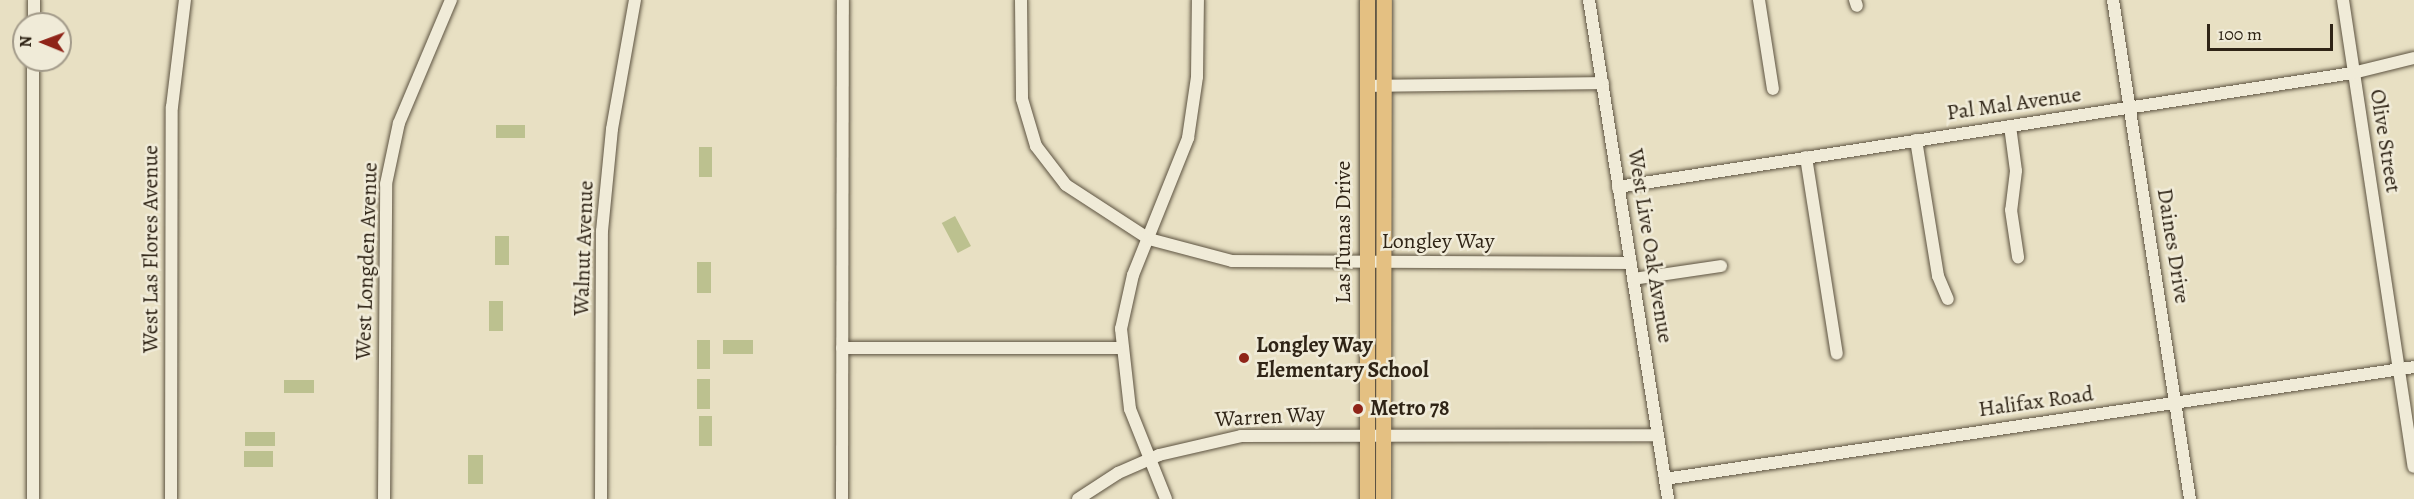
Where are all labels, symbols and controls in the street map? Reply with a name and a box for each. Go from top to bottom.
north arrow [12,12,72,72]
scale bar [2210,12,2336,50]
text: 100 m [2218,22,2262,46]
text: N [15,36,37,48]
street label: Pal Mal Avenue [1945,81,2083,127]
street label: Olive Street [2364,87,2406,195]
street label: West Las Flores Avenue [138,145,164,353]
street label: West Live Oak Avenue [1622,147,1678,345]
street label: Las Tunas Drive [1331,161,1357,303]
street label: West Longden Avenue [350,162,384,360]
street label: Walnut Avenue [568,180,600,316]
street label: Daines Drive [2151,186,2195,306]
street label: Longley Way [1382,229,1494,255]
place label: Longley Way Elementary School [1256,332,1429,384]
marker: Longley Way Elementary School [1237,351,1251,365]
street label: Halifax Road [1977,381,2095,423]
place label: Metro 78 [1370,396,1450,422]
street label: Warren Way [1214,401,1326,433]
marker: Metro 78 [1351,402,1365,416]

